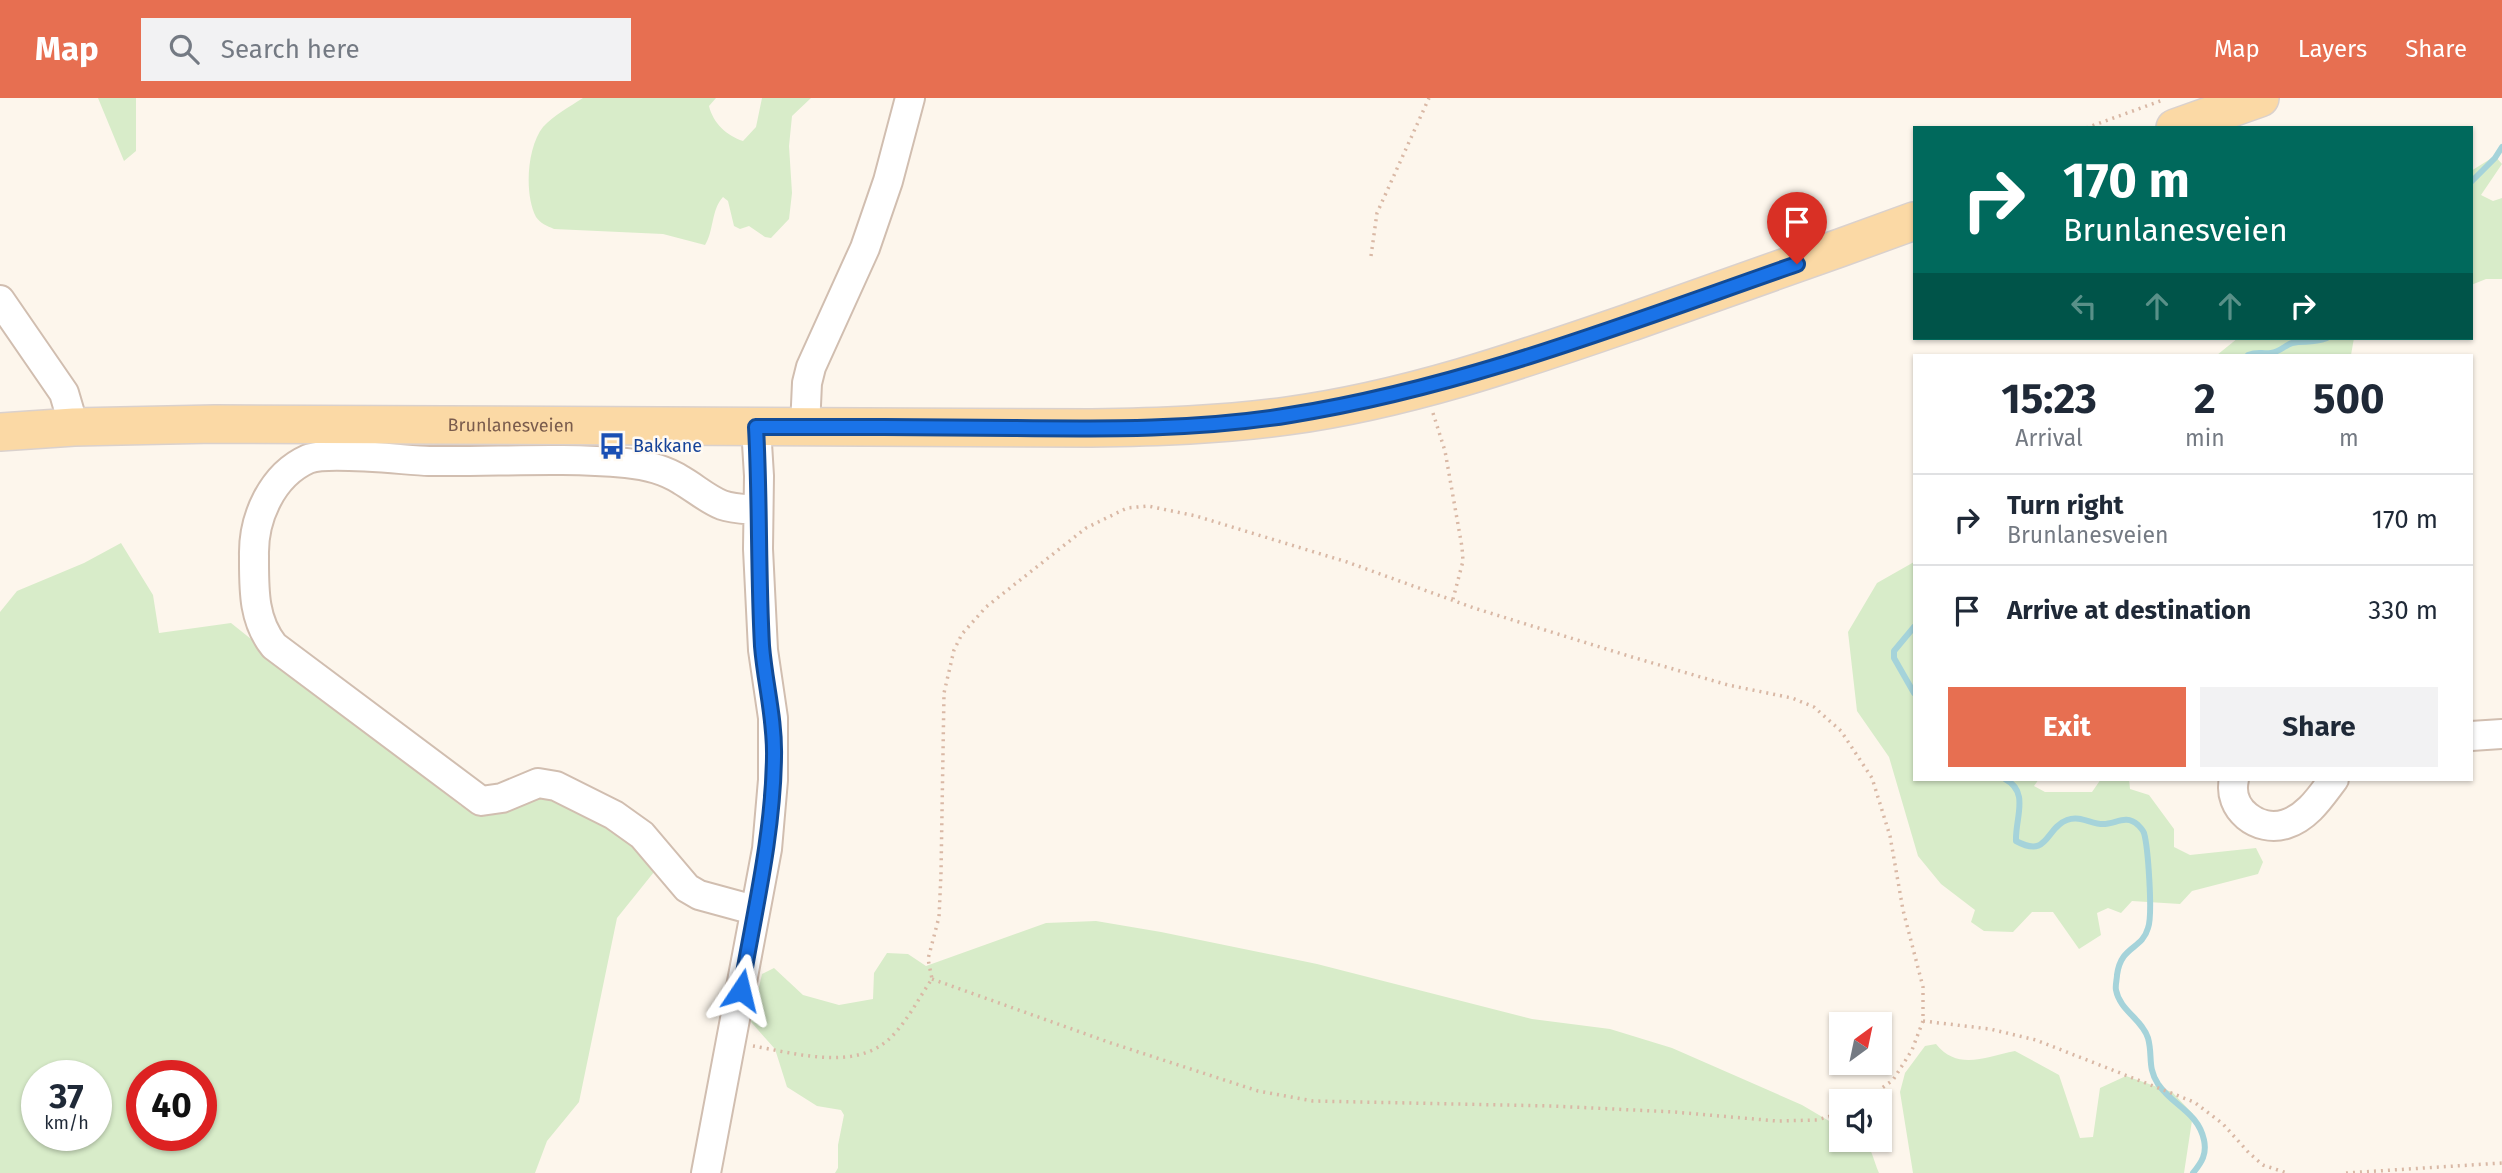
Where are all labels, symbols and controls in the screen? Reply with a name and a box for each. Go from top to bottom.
search box [141,18,631,81]
text: Map [35,29,99,69]
icon: search [165,30,203,68]
text: Search here [221,34,360,65]
text: Map [2214,35,2260,63]
text: Layers [2298,35,2367,63]
text: Share [2405,35,2467,63]
text: 170 m [2063,151,2190,210]
icon: right [1948,154,2039,245]
pin [1767,192,1827,264]
icon: arrive [1778,203,1816,241]
text: Brunlanesveien [2063,211,2288,249]
icon: left [2065,287,2103,325]
icon: ahead [2138,287,2176,325]
icon: ahead [2211,287,2249,325]
icon: right [2284,287,2322,325]
text: 15:23 [2001,374,2097,424]
text: 2 [2194,374,2216,424]
text: 500 [2313,374,2385,424]
street label: Brunlanesveien [448,414,574,437]
text: Arrival [2015,424,2083,452]
text: min [2185,424,2225,452]
text: m [2339,424,2359,452]
bus stop icon: Bakkane [597,431,627,461]
place label: Bakkane [633,435,702,457]
text: Turn right [2007,490,2124,521]
icon: right [1948,501,1986,539]
text: 170 m [2372,504,2438,535]
text: Brunlanesveien [2007,521,2168,549]
icon: arrive [1948,592,1986,630]
text: Arrive at destination [2007,595,2251,626]
text: 330 m [2368,595,2438,626]
button: Exit [1948,687,2186,767]
button: Share [2200,687,2438,767]
position arrow [704,953,778,1027]
north arrow [1829,1012,1892,1074]
map controls [1829,1012,1892,1152]
speed limit sign: 40 [126,1060,217,1151]
text: 37 [49,1075,84,1117]
button: sound [1829,1089,1892,1152]
text: km/h [44,1112,89,1134]

